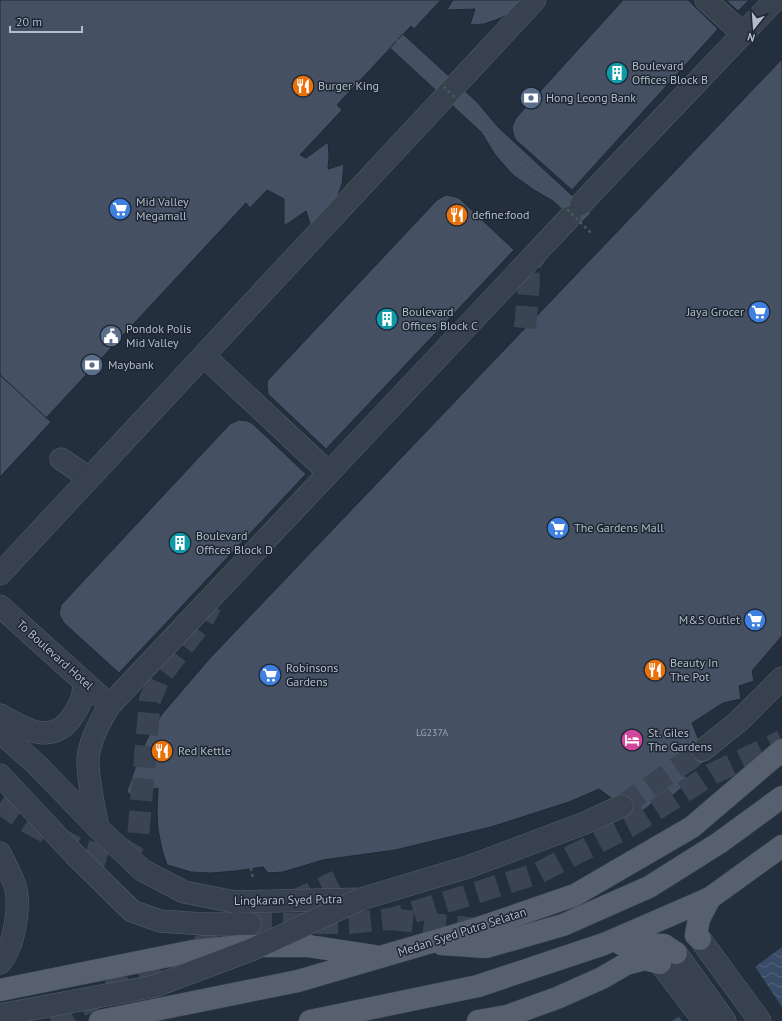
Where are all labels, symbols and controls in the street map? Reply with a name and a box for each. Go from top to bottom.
scale bar [10,8,82,34]
north arrow [734,8,774,48]
text: 20 m [16,14,42,29]
text: N [746,30,757,45]
place label: Boulevard Offices Block B [632,58,708,87]
building icon: Boulevard Offices Block B [604,60,630,86]
restaurant icon: Burger King [290,73,316,99]
place label: Burger King [318,78,379,93]
bank icon: Hong Leong Bank [518,85,544,111]
place label: Hong Leong Bank [546,90,636,105]
place label: Mid Valley Megamall [136,194,189,223]
supermarket icon: Mid Valley Megamall [107,196,133,222]
restaurant icon: define:food [444,202,470,228]
place label: define:food [472,207,529,222]
supermarket icon: Jaya Grocer [746,299,772,325]
place label: Boulevard Offices Block C [402,304,478,333]
place label: Jaya Grocer [686,304,744,319]
building icon: Boulevard Offices Block C [374,306,400,332]
place label: Pondok Polis Mid Valley [126,321,191,350]
public building icon: Pondok Polis Mid Valley [98,323,124,349]
bank icon: Maybank [79,352,105,378]
place label: Maybank [108,357,154,372]
supermarket icon: The Gardens Mall [545,515,571,541]
place label: The Gardens Mall [574,520,664,535]
place label: Boulevard Offices Block D [196,528,273,557]
building icon: Boulevard Offices Block D [167,530,193,556]
supermarket icon: M&S Outlet [742,607,768,633]
place label: M&S Outlet [679,612,740,627]
street label: To Boulevard Hotel [14,616,97,693]
place label: Beauty In The Pot [670,655,718,684]
restaurant icon: Beauty In The Pot [642,657,668,683]
place label: Robinsons Gardens [286,660,338,689]
supermarket icon: Robinsons Gardens [257,662,283,688]
place label: St. Giles The Gardens [648,725,712,754]
house number: LG237A [416,726,448,739]
hotel icon: St. Giles The Gardens [619,727,645,753]
restaurant icon: Red Kettle [149,738,175,764]
place label: Red Kettle [178,743,231,758]
street label: Lingkaran Syed Putra [234,891,342,908]
street label: Medan Syed Putra Selatan [396,904,528,959]

